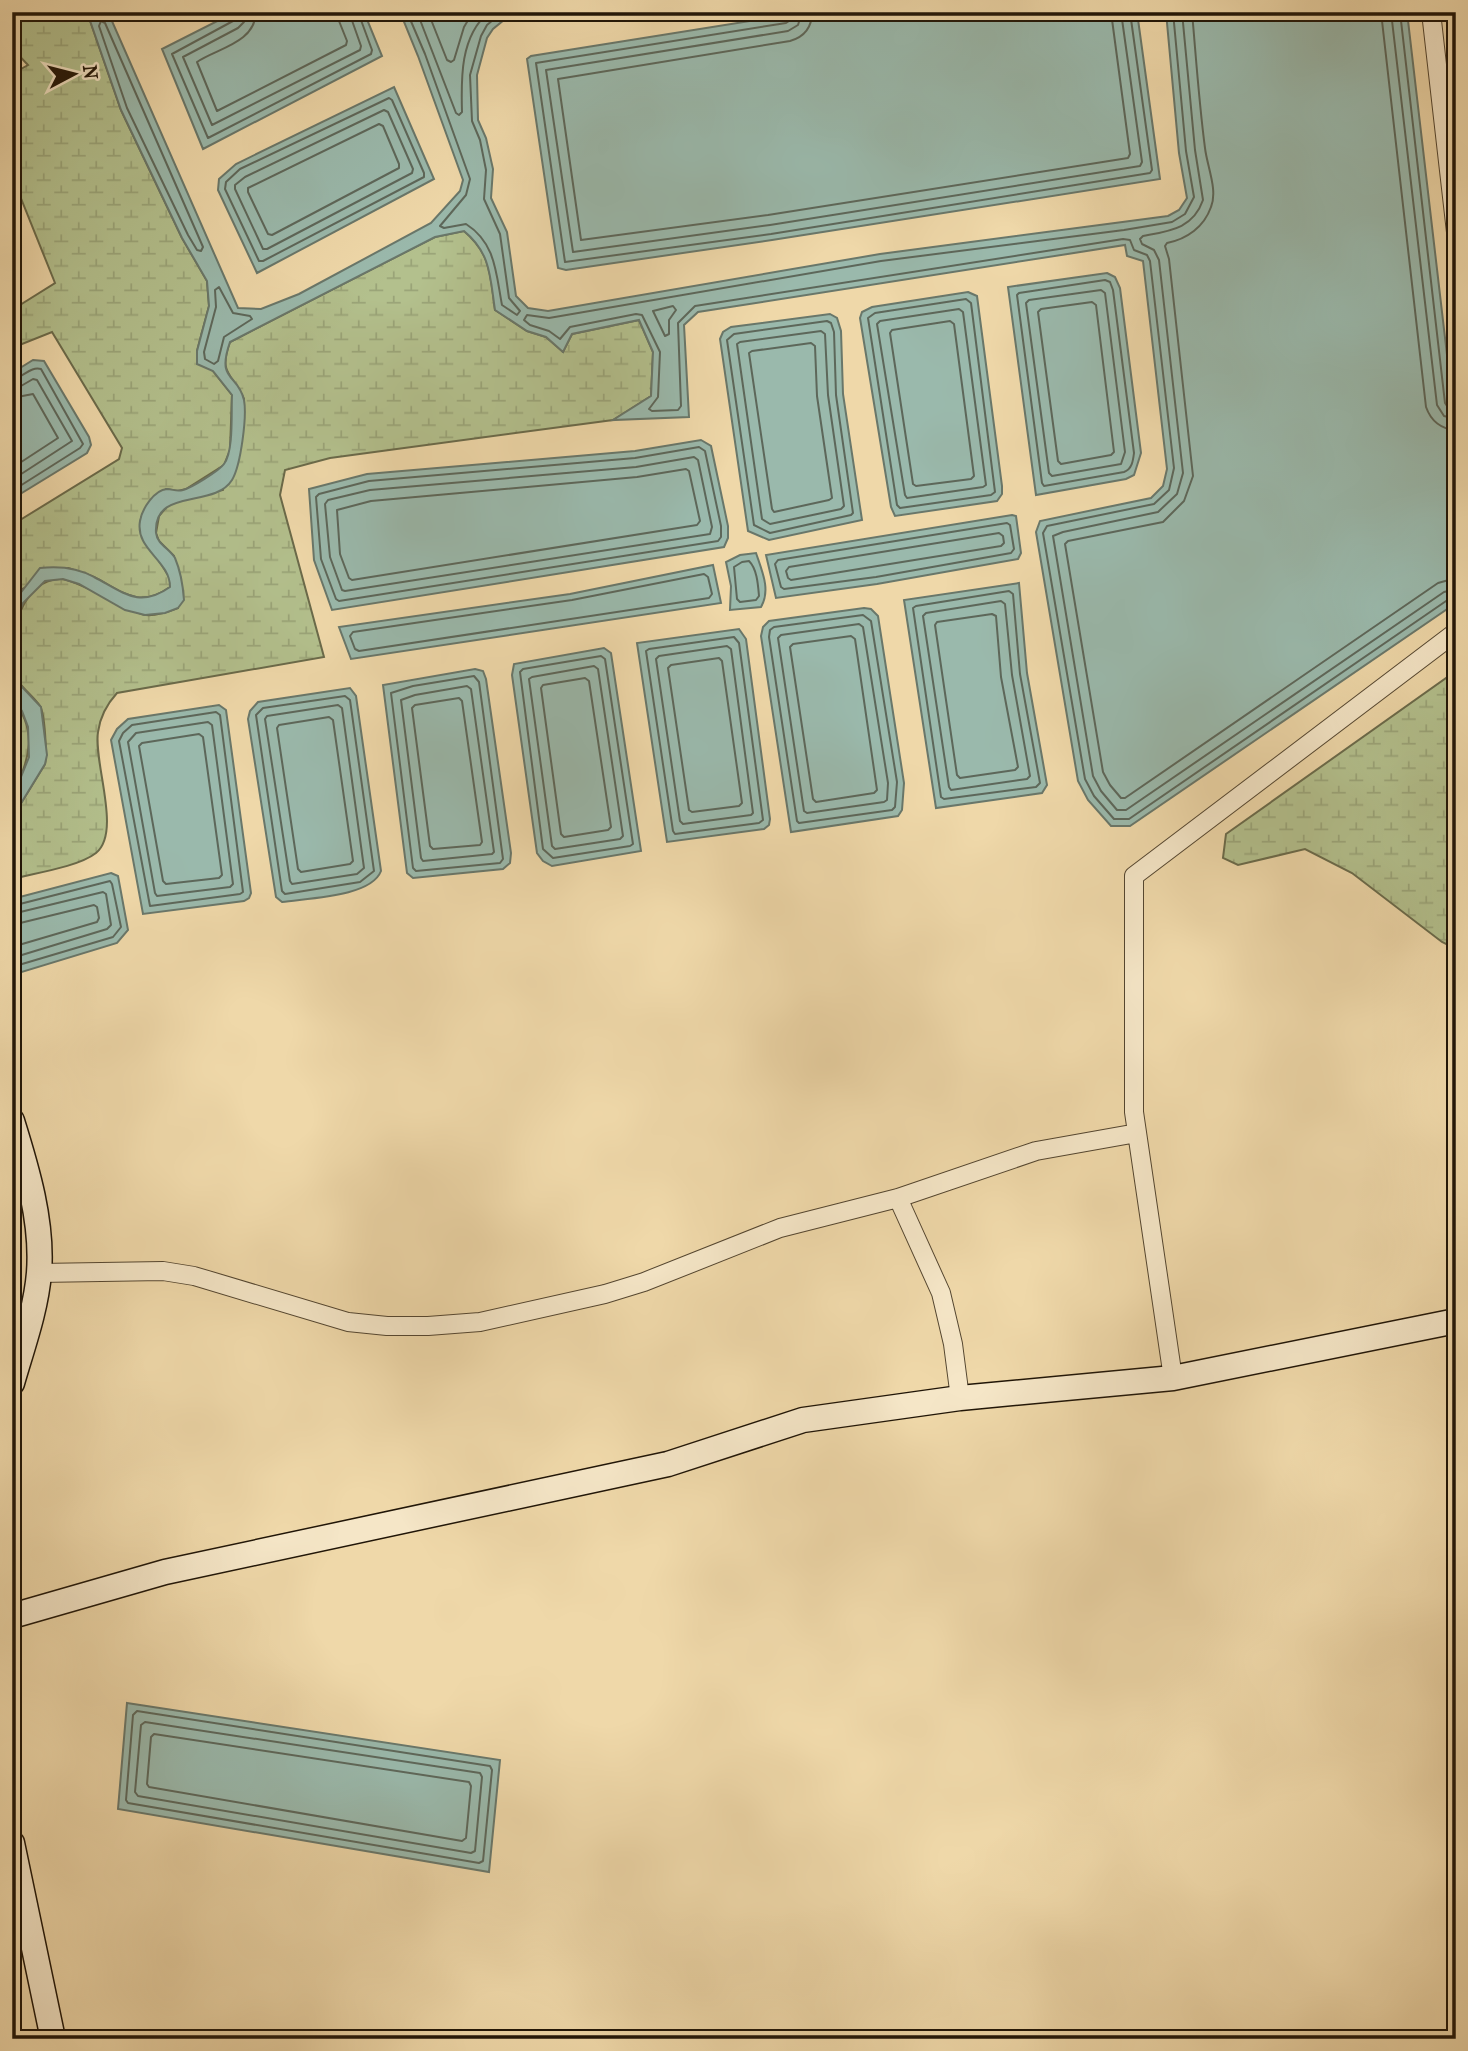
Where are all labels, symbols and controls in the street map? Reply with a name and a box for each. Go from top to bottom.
north arrow [38,38,108,108]
text: N [78,64,102,81]

